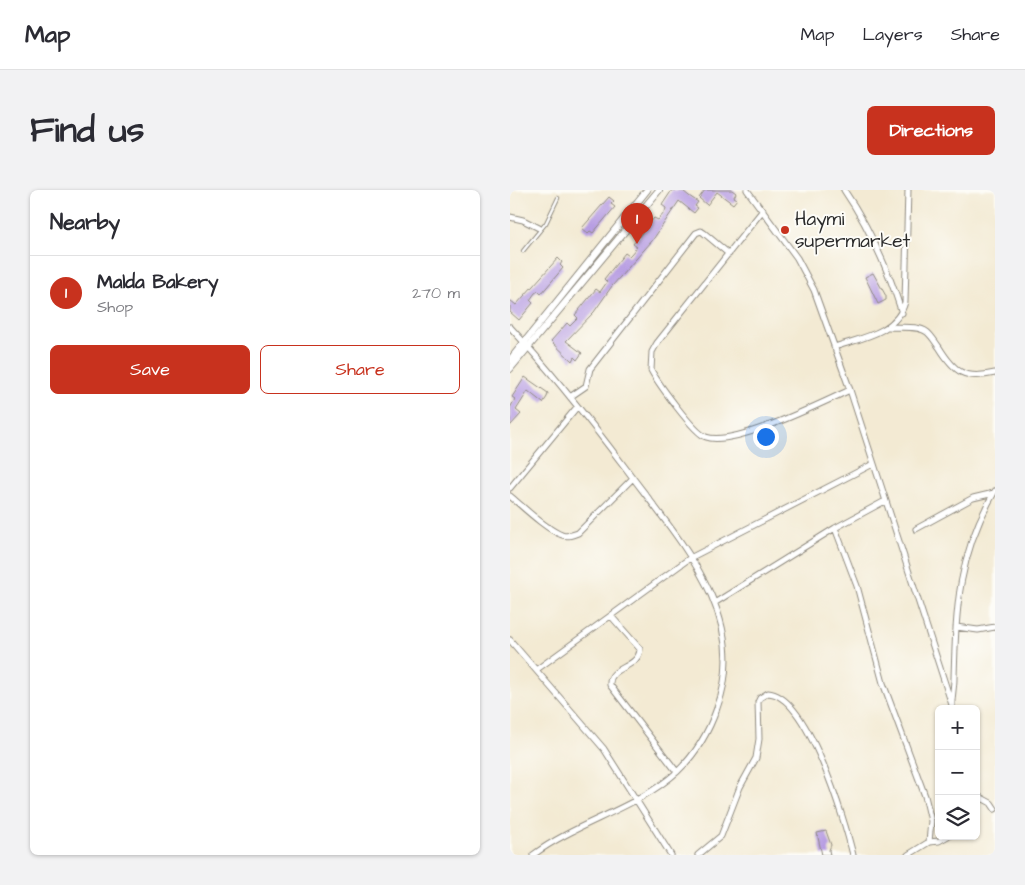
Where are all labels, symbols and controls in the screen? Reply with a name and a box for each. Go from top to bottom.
text: Map [25,18,70,52]
text: Map [800,22,834,47]
text: Layers [862,22,923,47]
text: Share [951,22,1000,47]
text: Find us [30,106,144,155]
button: Directions [867,106,995,155]
pin: 1 [621,203,653,244]
place label: Haymi supermarket [795,206,910,255]
text: Nearby [50,208,120,237]
marker: Haymi supermarket [779,224,791,236]
text: Malda Bakery [97,269,218,296]
text: 1 [65,282,67,304]
text: 270 m [412,282,460,304]
text: Shop [97,296,133,318]
button: Save [50,345,250,394]
button: Share [260,345,460,394]
your location [753,424,779,450]
map controls [935,705,980,840]
button: + [935,705,980,750]
button: − [935,750,980,795]
button: layers [935,795,980,840]

